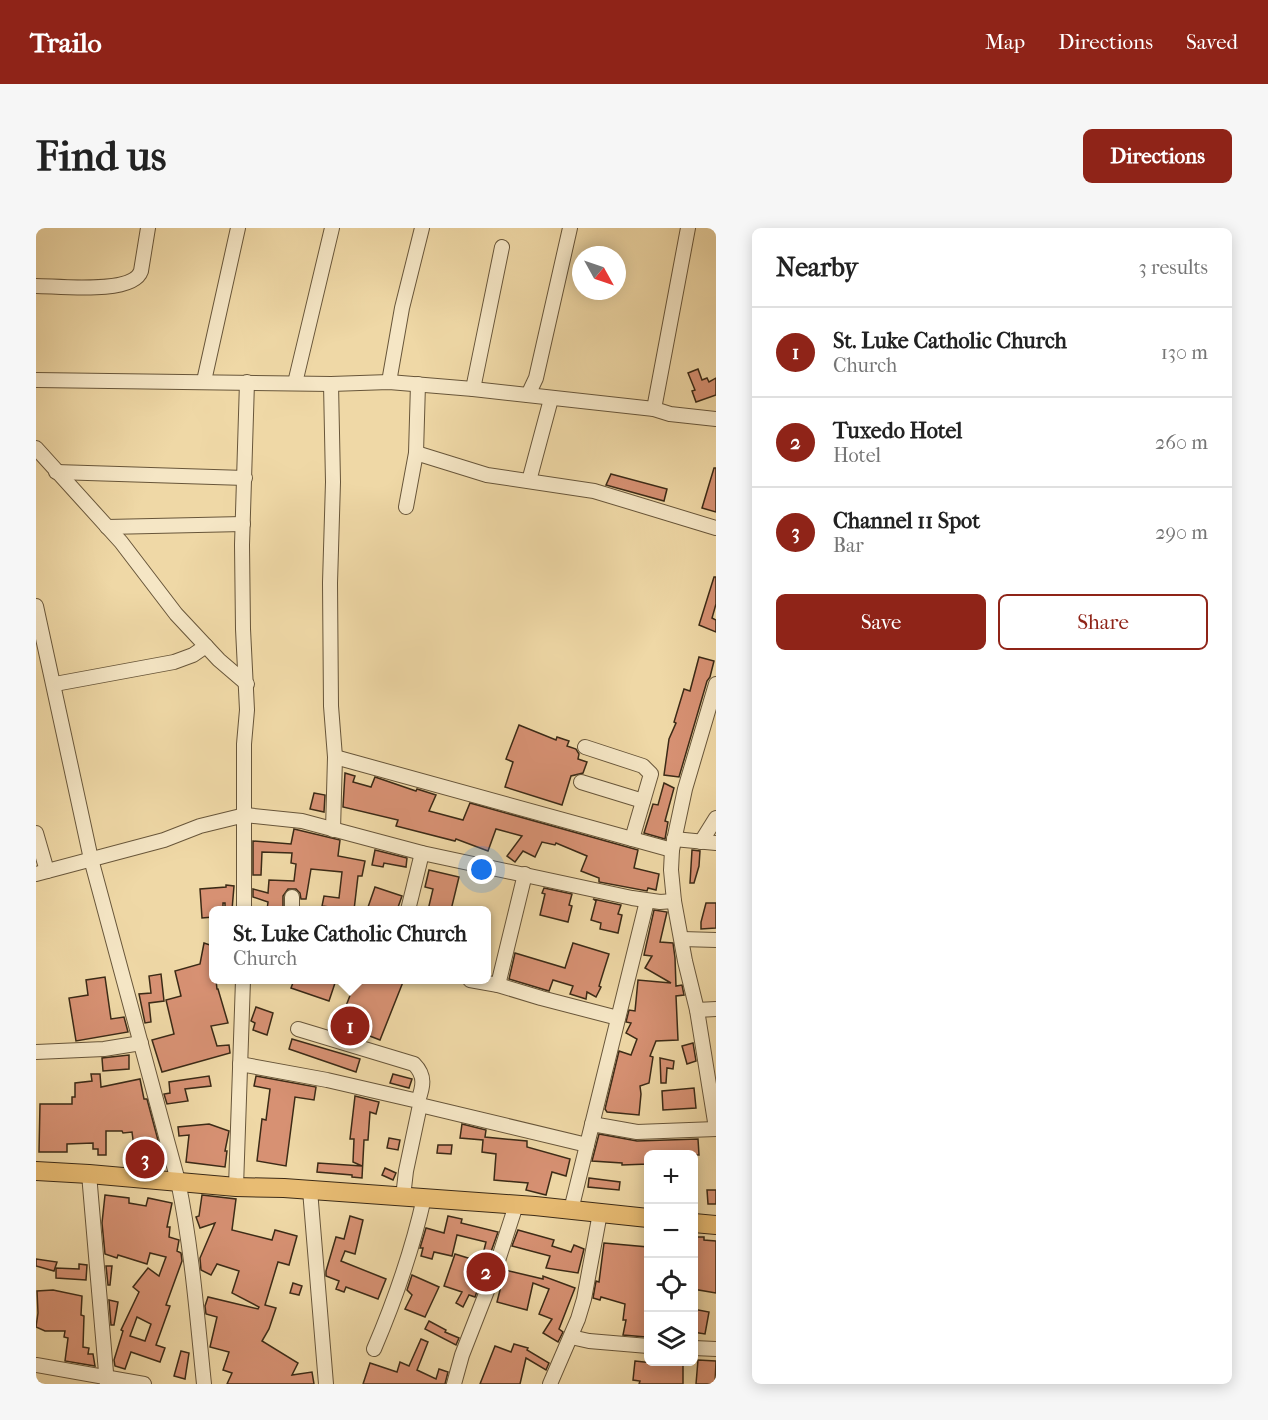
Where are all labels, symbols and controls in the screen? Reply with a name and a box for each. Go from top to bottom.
text: Trailo [30,26,102,59]
text: Map [985,30,1025,54]
text: Directions [1058,30,1153,54]
text: Saved [1186,30,1238,54]
button: Directions [1083,129,1232,183]
text: Find us [36,132,166,181]
north arrow [572,246,626,300]
text: Nearby [776,252,858,283]
text: 3 results [1139,256,1208,279]
text: St. Luke Catholic Church [833,328,1067,354]
text: 1 [792,341,799,364]
text: 130 m [1161,341,1208,364]
text: Church [833,354,897,377]
text: Tuxedo Hotel [833,418,962,444]
text: 2 [790,431,801,454]
text: 260 m [1155,431,1208,454]
text: Hotel [833,444,881,467]
text: Channel 11 Spot [833,508,980,534]
text: 3 [791,521,800,544]
text: 290 m [1155,521,1208,544]
text: Bar [833,534,864,557]
button: Save [776,594,986,650]
button: Share [998,594,1208,650]
your location [467,855,496,884]
popup [209,906,491,984]
text: St. Luke Catholic Church [233,921,467,947]
text: Church [233,947,297,970]
pin: 1 [330,1004,370,1048]
pin: 3 [126,1136,164,1182]
map controls [644,1150,698,1366]
button: + [644,1150,698,1204]
button: − [644,1204,698,1258]
pin: 2 [466,1250,506,1294]
button: locate [644,1258,698,1312]
button: layers [644,1312,698,1366]

